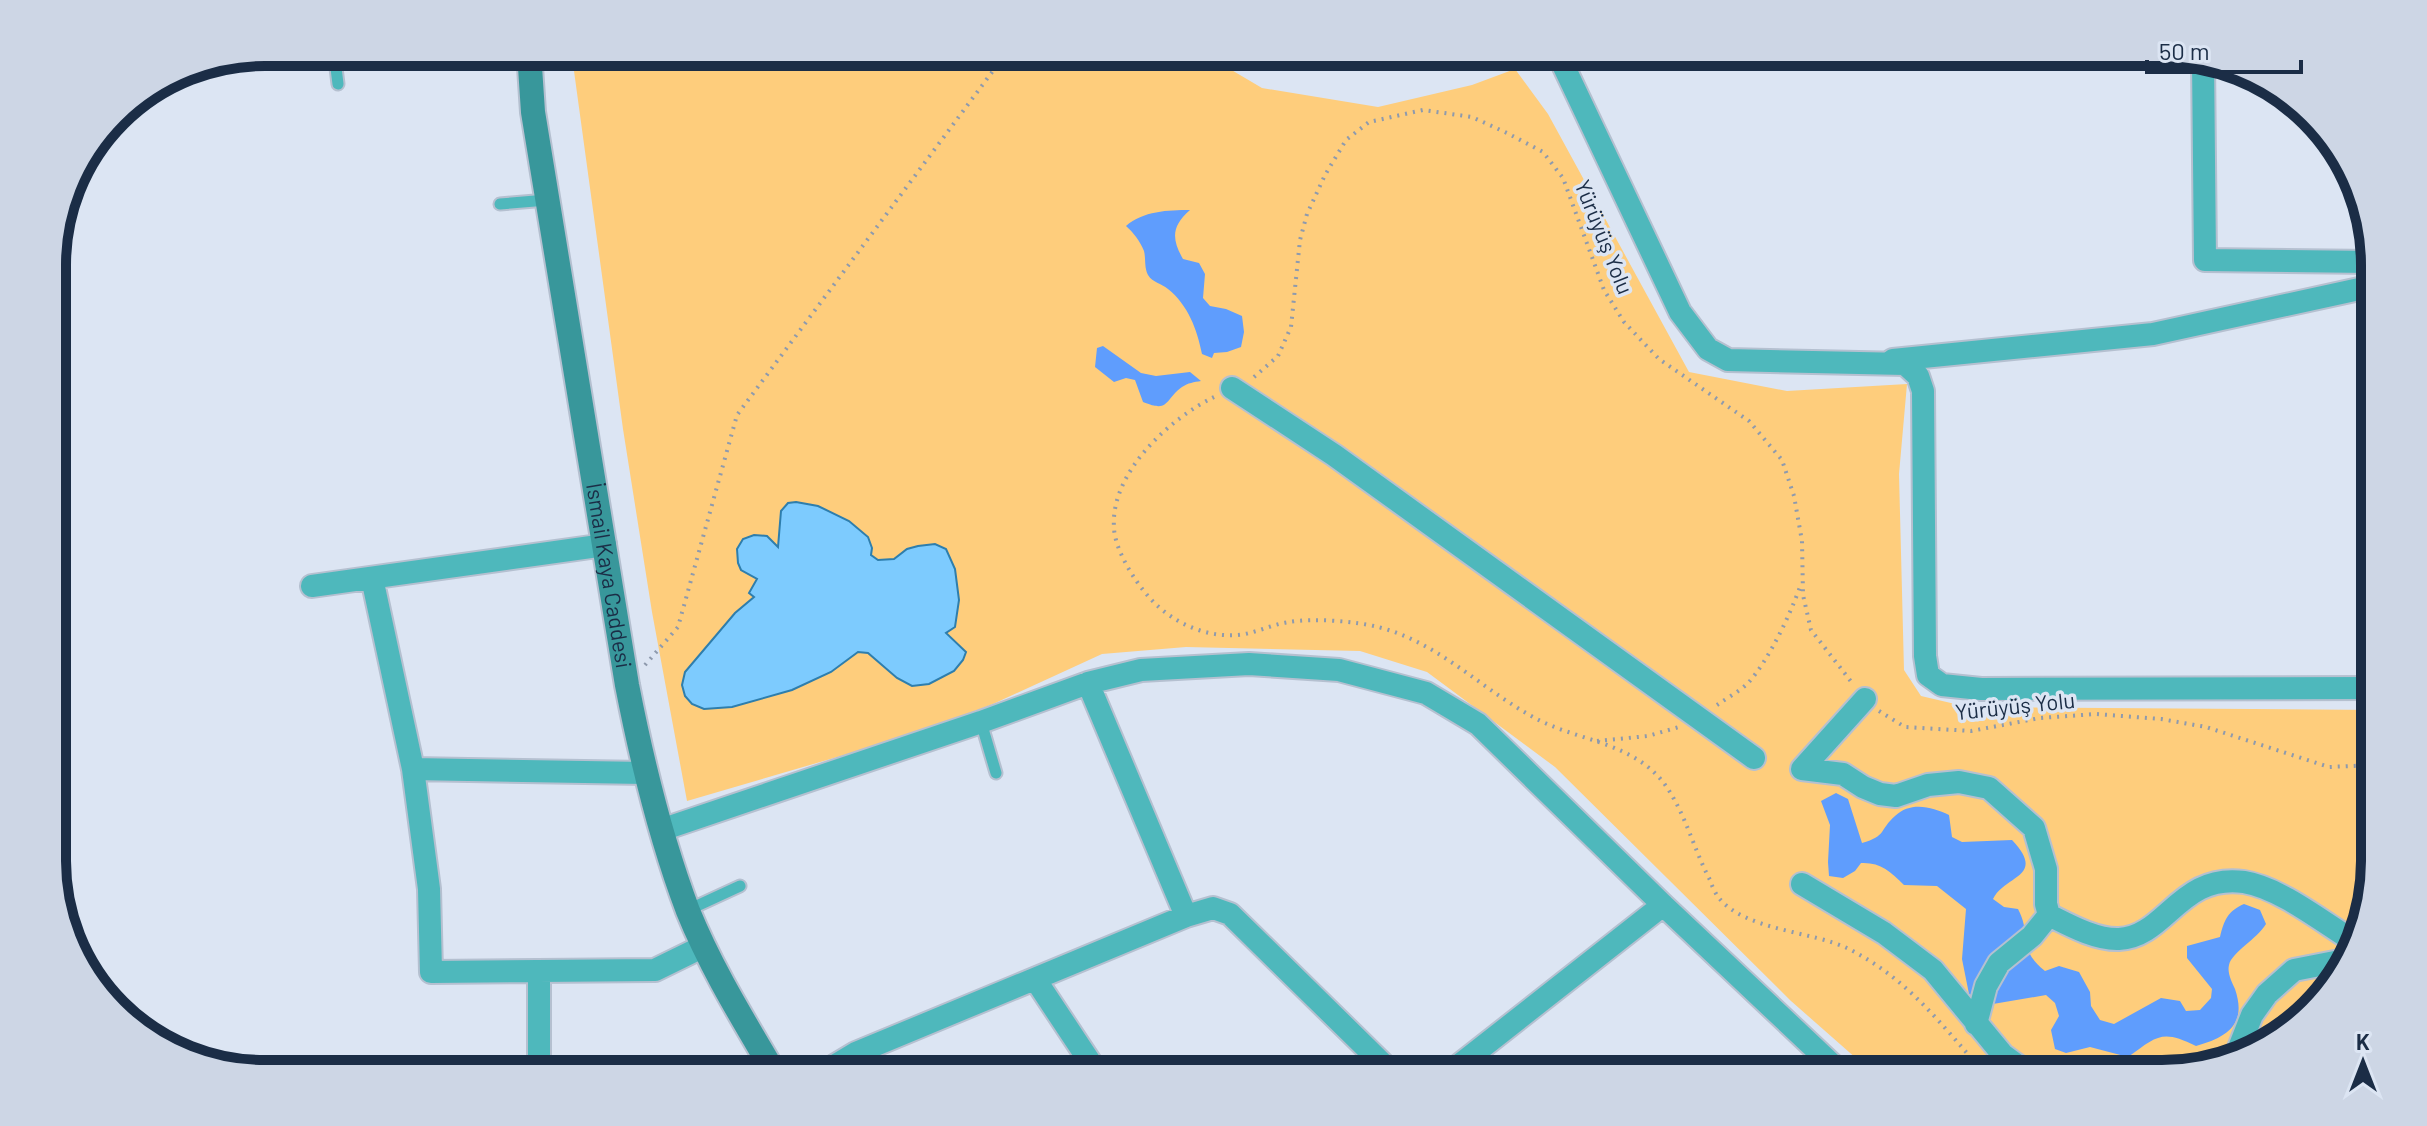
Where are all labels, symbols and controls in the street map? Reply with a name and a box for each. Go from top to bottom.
scale bar [2147,24,2301,74]
text: 50 m [2159,36,2210,65]
street label: Yürüyüş Yolu [1570,176,1640,297]
street label: İsmail Kaya Caddesi [582,481,638,670]
street label: Yürüyüş Yolu [1954,686,2076,724]
north arrow [2323,1022,2403,1102]
text: K [2356,1028,2370,1054]

